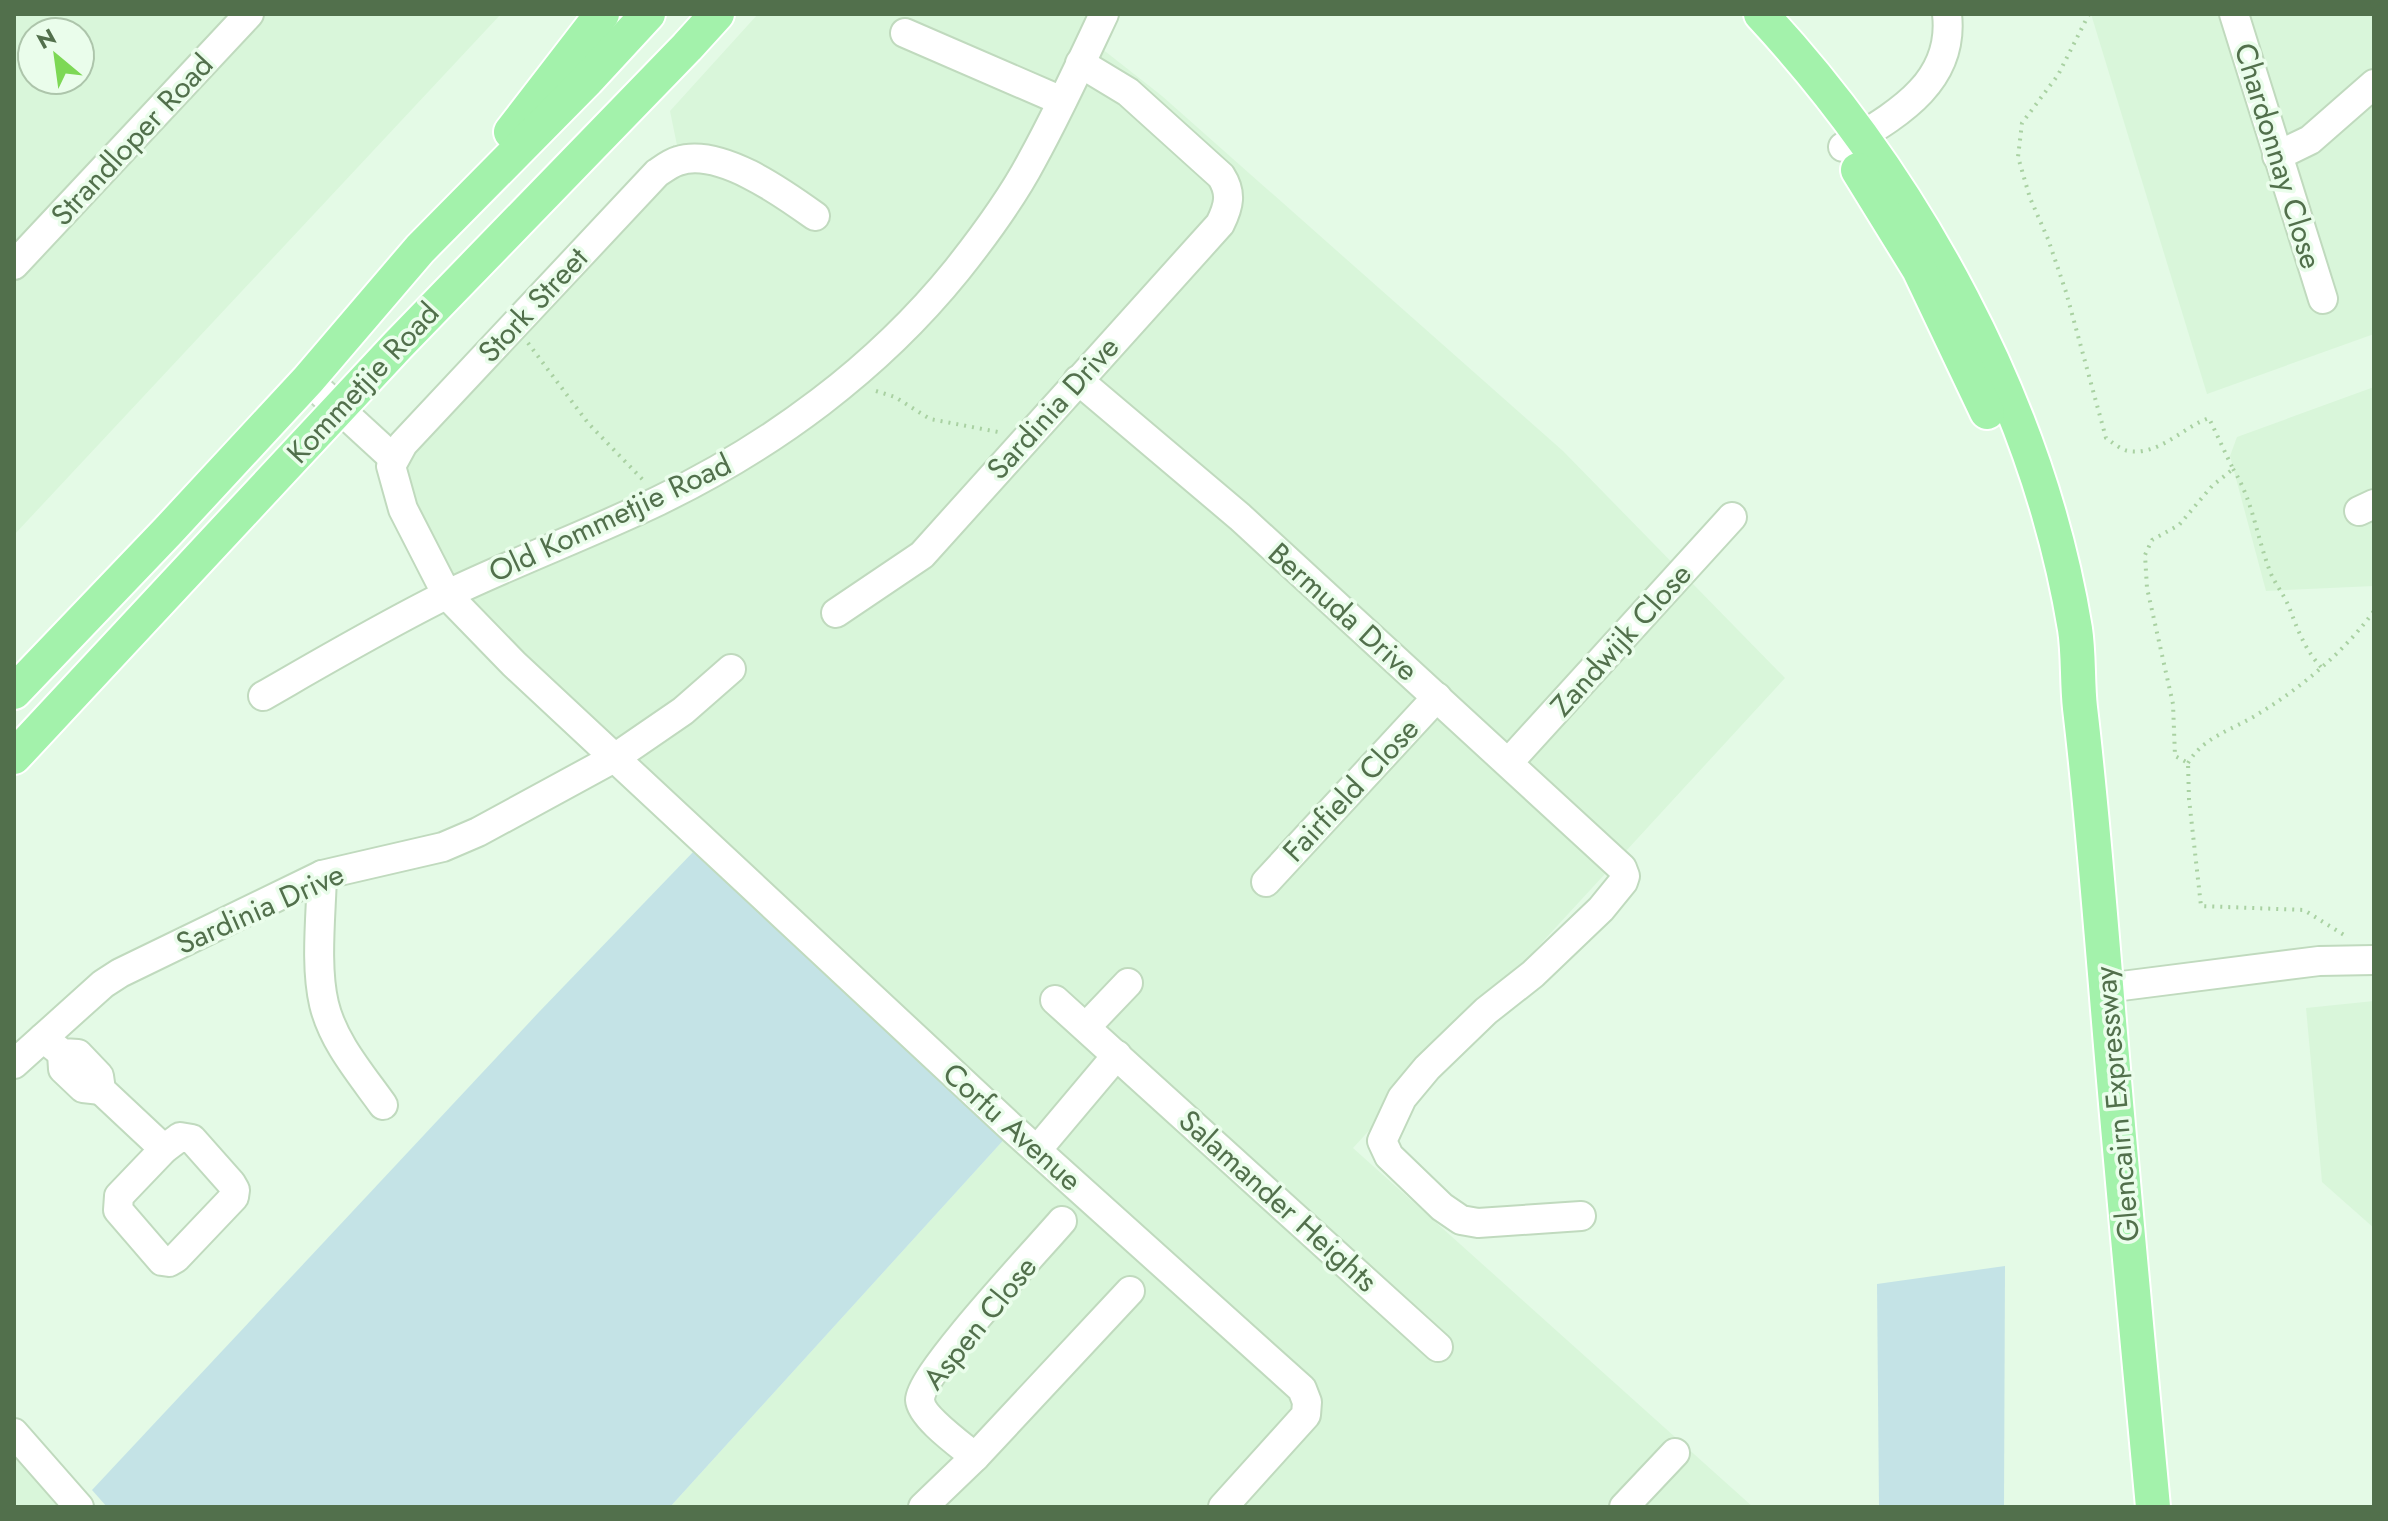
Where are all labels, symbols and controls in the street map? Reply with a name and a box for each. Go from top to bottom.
north arrow [16,16,96,96]
text: N [31,20,62,57]
street label: Chardonnay Close [2224,38,2333,274]
street label: Strandloper Road [41,44,223,235]
street label: Stork Street [468,237,598,372]
street label: Kommetjie Road [277,293,449,473]
street label: Sardinia Drive [977,326,1129,489]
street label: Old Kommetjie Road [482,442,738,593]
street label: Bermuda Drive [1259,532,1428,691]
street label: Zandwijk Close [1540,554,1701,726]
street label: Fairfield Close [1273,708,1429,871]
street label: Sardinia Drive [169,852,351,965]
street label: Glencairn Expressway [2083,964,2150,1244]
street label: Corfu Avenue [933,1052,1091,1201]
street label: Salamander Heights [1169,1100,1387,1302]
street label: Aspen Close [912,1247,1047,1399]

